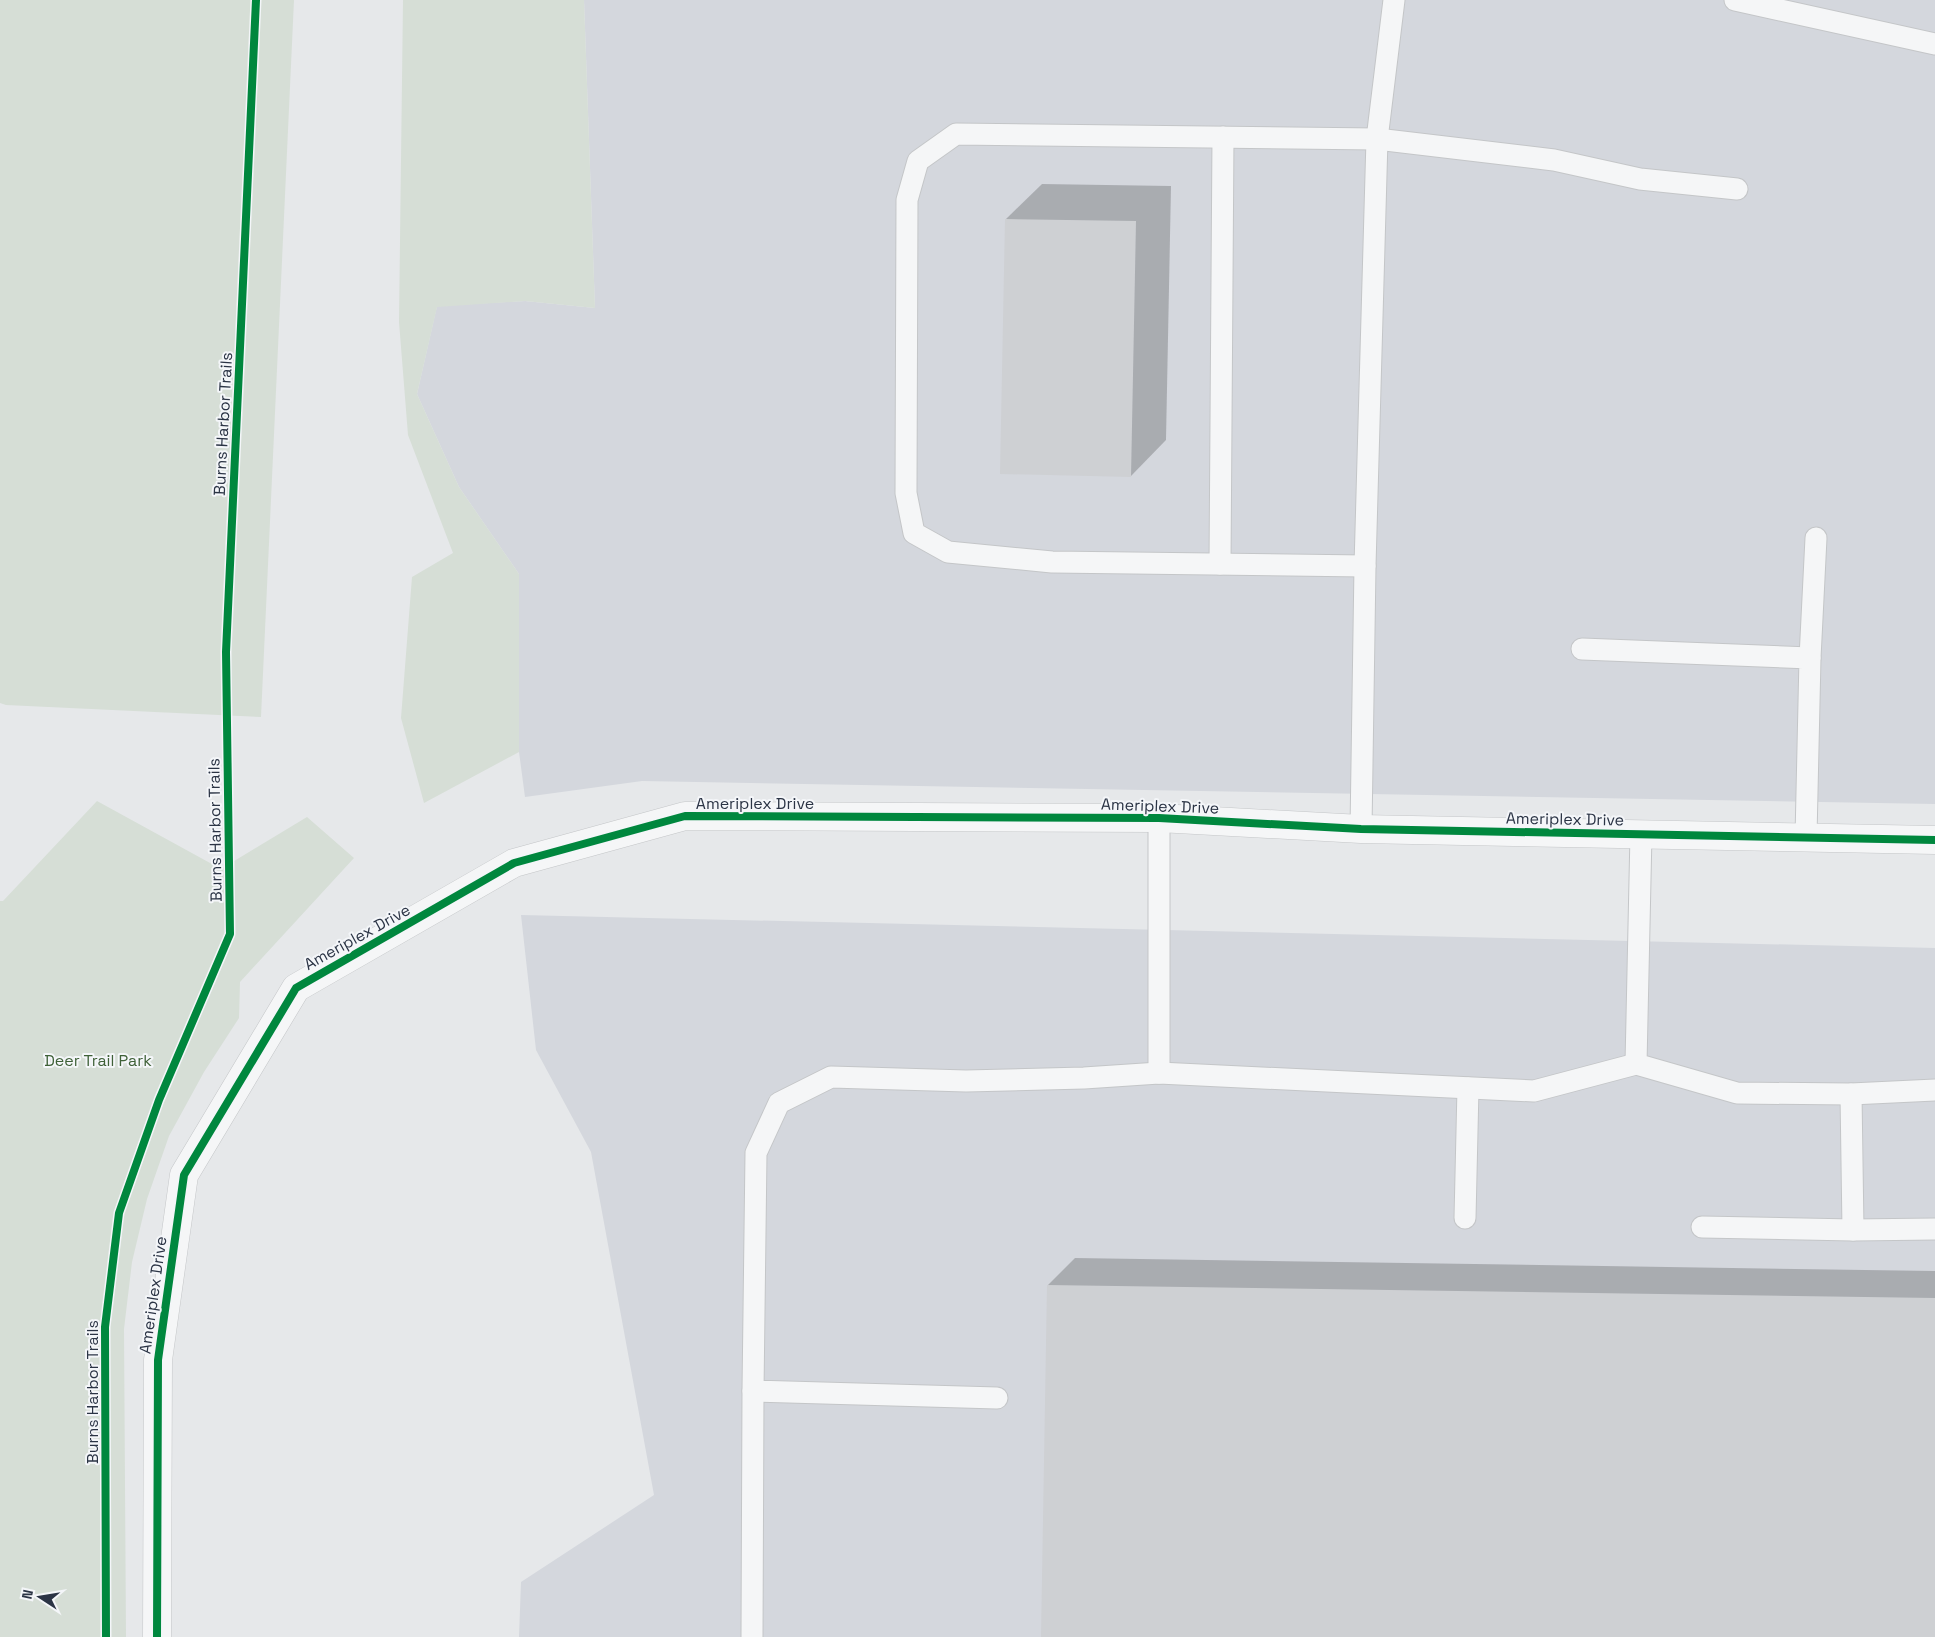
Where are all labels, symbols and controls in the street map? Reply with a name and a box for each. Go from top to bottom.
street label: Burns Harbor Trails [209,352,237,496]
street label: Burns Harbor Trails [203,758,227,902]
street label: Ameriplex Drive [696,793,814,814]
street label: Ameriplex Drive [1100,793,1220,819]
street label: Ameriplex Drive [1506,807,1624,831]
street label: Ameriplex Drive [300,899,414,975]
park label: Deer Trail Park [44,1050,152,1071]
street label: Ameriplex Drive [134,1235,172,1355]
street label: Burns Harbor Trails [82,1320,103,1464]
north arrow [15,1572,65,1622]
text: N [18,1588,37,1601]

